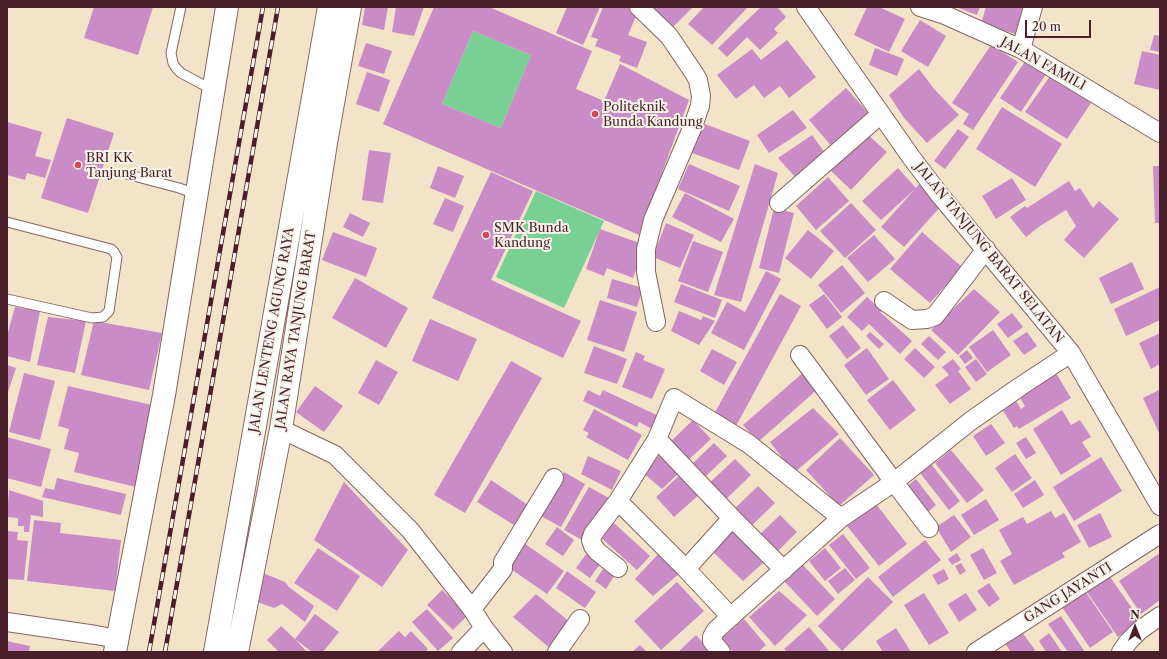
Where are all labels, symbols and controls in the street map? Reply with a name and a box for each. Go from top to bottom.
scale bar [1027,12,1093,38]
text: 20 m [1032,19,1061,34]
street label: JALAN FAMILI [997,34,1089,94]
place label: Politeknik Bunda Kandung [603,99,702,130]
marker: Politeknik Bunda Kandung [590,109,600,119]
place label: BRI KK Tanjung Barat [86,150,172,181]
marker: BRI KK Tanjung Barat [73,160,83,170]
street label: JALAN TANJUNG BARAT SELATAN [911,160,1067,346]
place label: SMK Bunda Kandung [494,220,568,251]
street label: JALAN LENTENG AGUNG RAYA [246,226,298,434]
street label: JALAN RAYA TANJUNG BARAT [273,230,319,430]
marker: SMK Bunda Kandung [481,230,491,240]
street label: GANG JAYANTI [1021,560,1115,626]
north arrow [1115,607,1155,647]
text: N [1130,608,1140,622]

